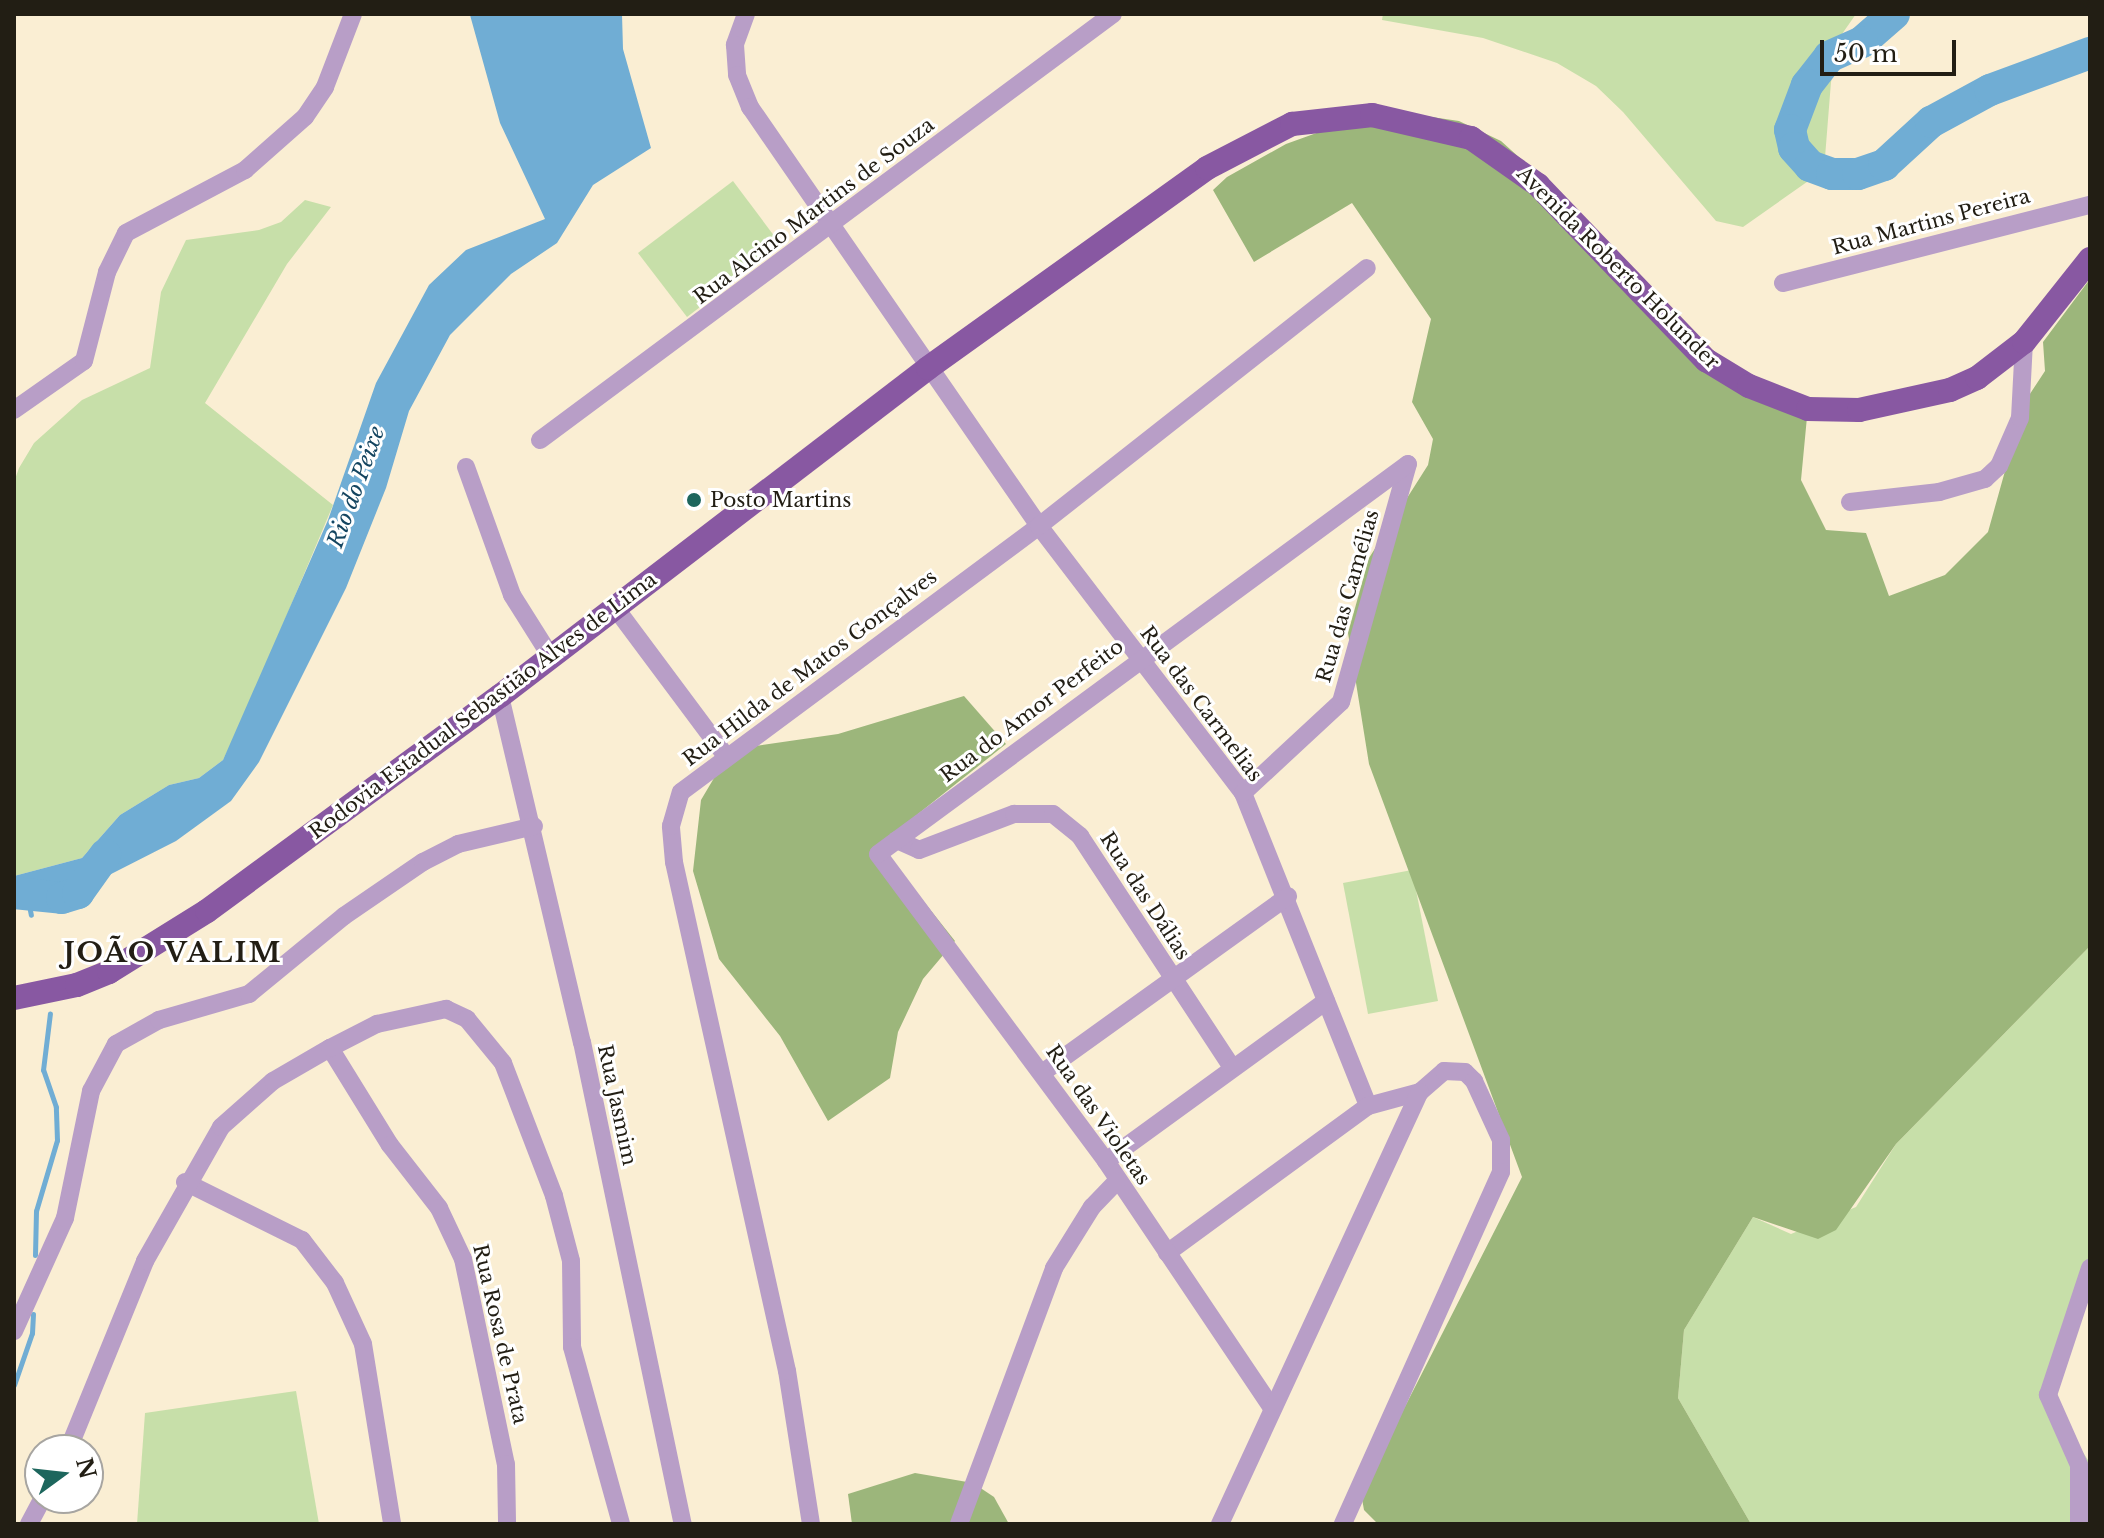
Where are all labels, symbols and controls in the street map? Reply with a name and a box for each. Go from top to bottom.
scale bar [1824,24,1960,74]
text: 50 m [1834,39,1897,68]
street label: Rua Alcino Martins de Souza [689,112,939,310]
street label: Avenida Roberto Holunder [1512,162,1724,374]
street label: Rua Martins Pereira [1829,184,2033,260]
water label: Rio do Peixe [322,423,390,551]
place label: Posto Martins [710,488,851,512]
marker: Posto Martins [685,491,703,509]
street label: Rua das Camélias [1312,507,1384,685]
street label: Rua Hilda de Matos Gonçalves [678,565,942,771]
street label: Rodovia Estadual Sebastião Alves de Lima [304,567,662,845]
street label: Rua das Carmelias [1135,622,1267,786]
street label: Rua do Amor Perfeito [935,634,1129,788]
street label: Rua das Dálias [1095,828,1195,964]
district label: JOÃO VALIM [63,936,283,970]
street label: Rua das Violetas [1040,1040,1156,1190]
street label: Rua Jasmim [592,1042,642,1168]
street label: Rua Rosa de Prata [468,1242,532,1426]
north arrow [24,1434,104,1514]
text: N [70,1455,101,1482]

